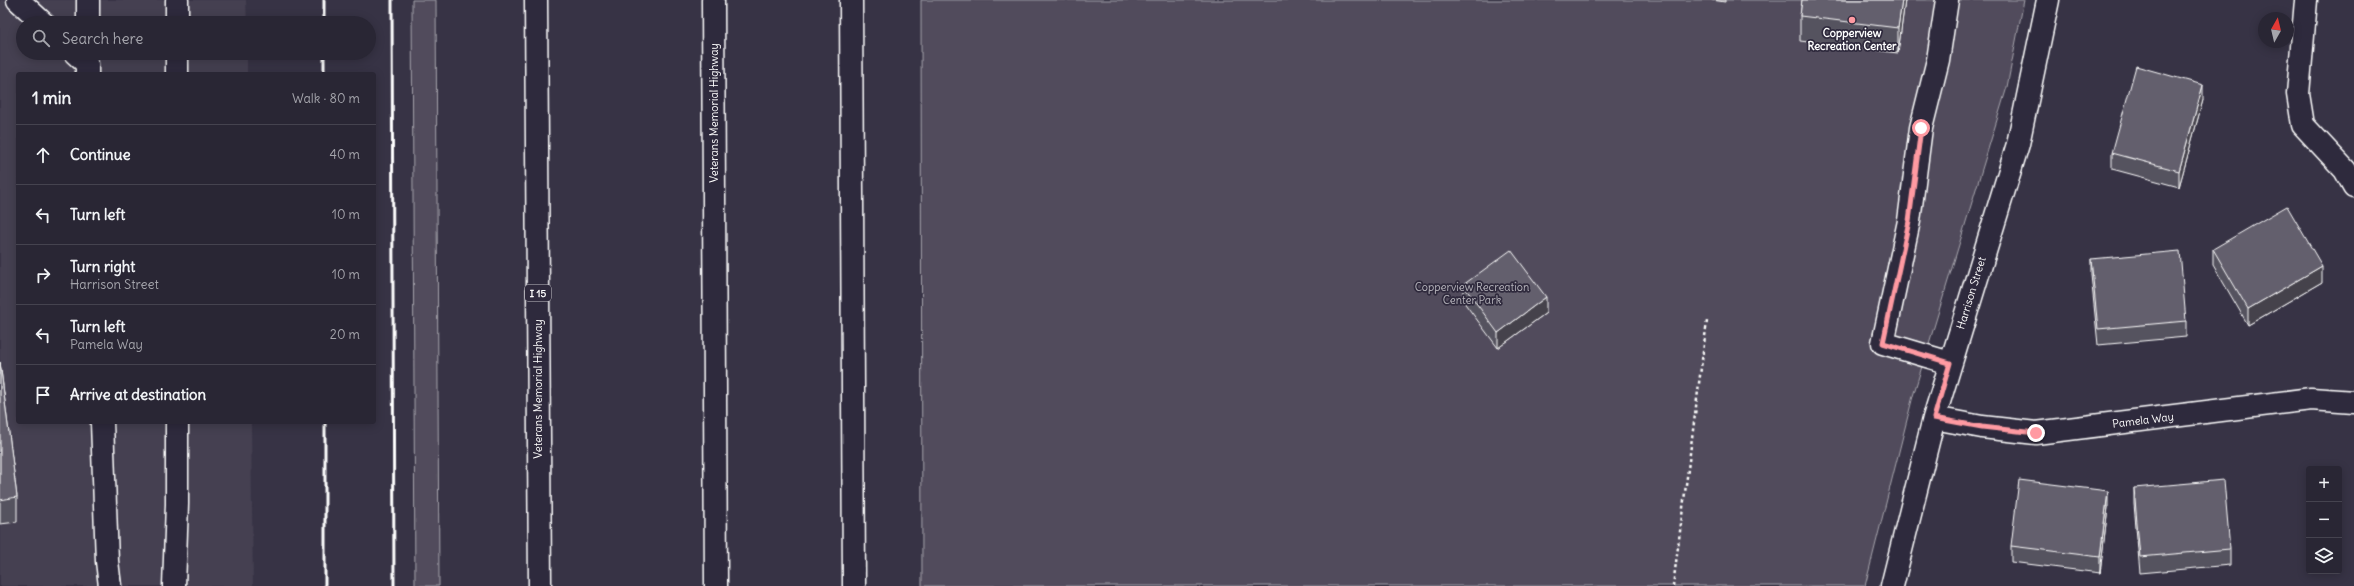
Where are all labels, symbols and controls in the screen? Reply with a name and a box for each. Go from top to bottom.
north arrow [2258,12,2294,48]
marker: Copperview Recreation Center [1847,15,1857,25]
search box [16,16,376,60]
place label: Copperview Recreation Center [1807,26,1897,53]
icon: search [30,27,52,49]
text: Search here [62,29,143,48]
street label: Veterans Memorial Highway [707,43,721,183]
text: 1 min [32,87,71,109]
text: Walk · 80 m [292,90,360,107]
route start [1912,119,1930,137]
icon: ahead [32,144,54,166]
text: Continue [70,145,131,164]
text: 40 m [329,146,360,163]
icon: left [32,204,54,226]
text: Turn left [70,205,125,224]
text: 10 m [332,206,360,223]
street label: Harrison Street [1953,255,1989,331]
text: Turn right [70,257,135,276]
icon: right [32,264,54,286]
text: 10 m [332,266,360,283]
text: Harrison Street [70,276,159,293]
park label: Copperview Recreation Center Park [1415,280,1529,307]
road number: I 15 [525,285,551,301]
text: Turn left [70,317,125,336]
street label: Veterans Memorial Highway [531,319,545,459]
icon: left [32,324,54,346]
text: 20 m [330,326,360,343]
text: Pamela Way [70,336,143,353]
icon: arrive [32,384,54,406]
text: Arrive at destination [70,385,206,404]
street label: Pamela Way [2112,409,2174,431]
route end [2027,424,2045,442]
map controls [2306,466,2342,574]
button: + [2306,466,2342,502]
button: − [2306,502,2342,538]
button: layers [2306,538,2342,574]

